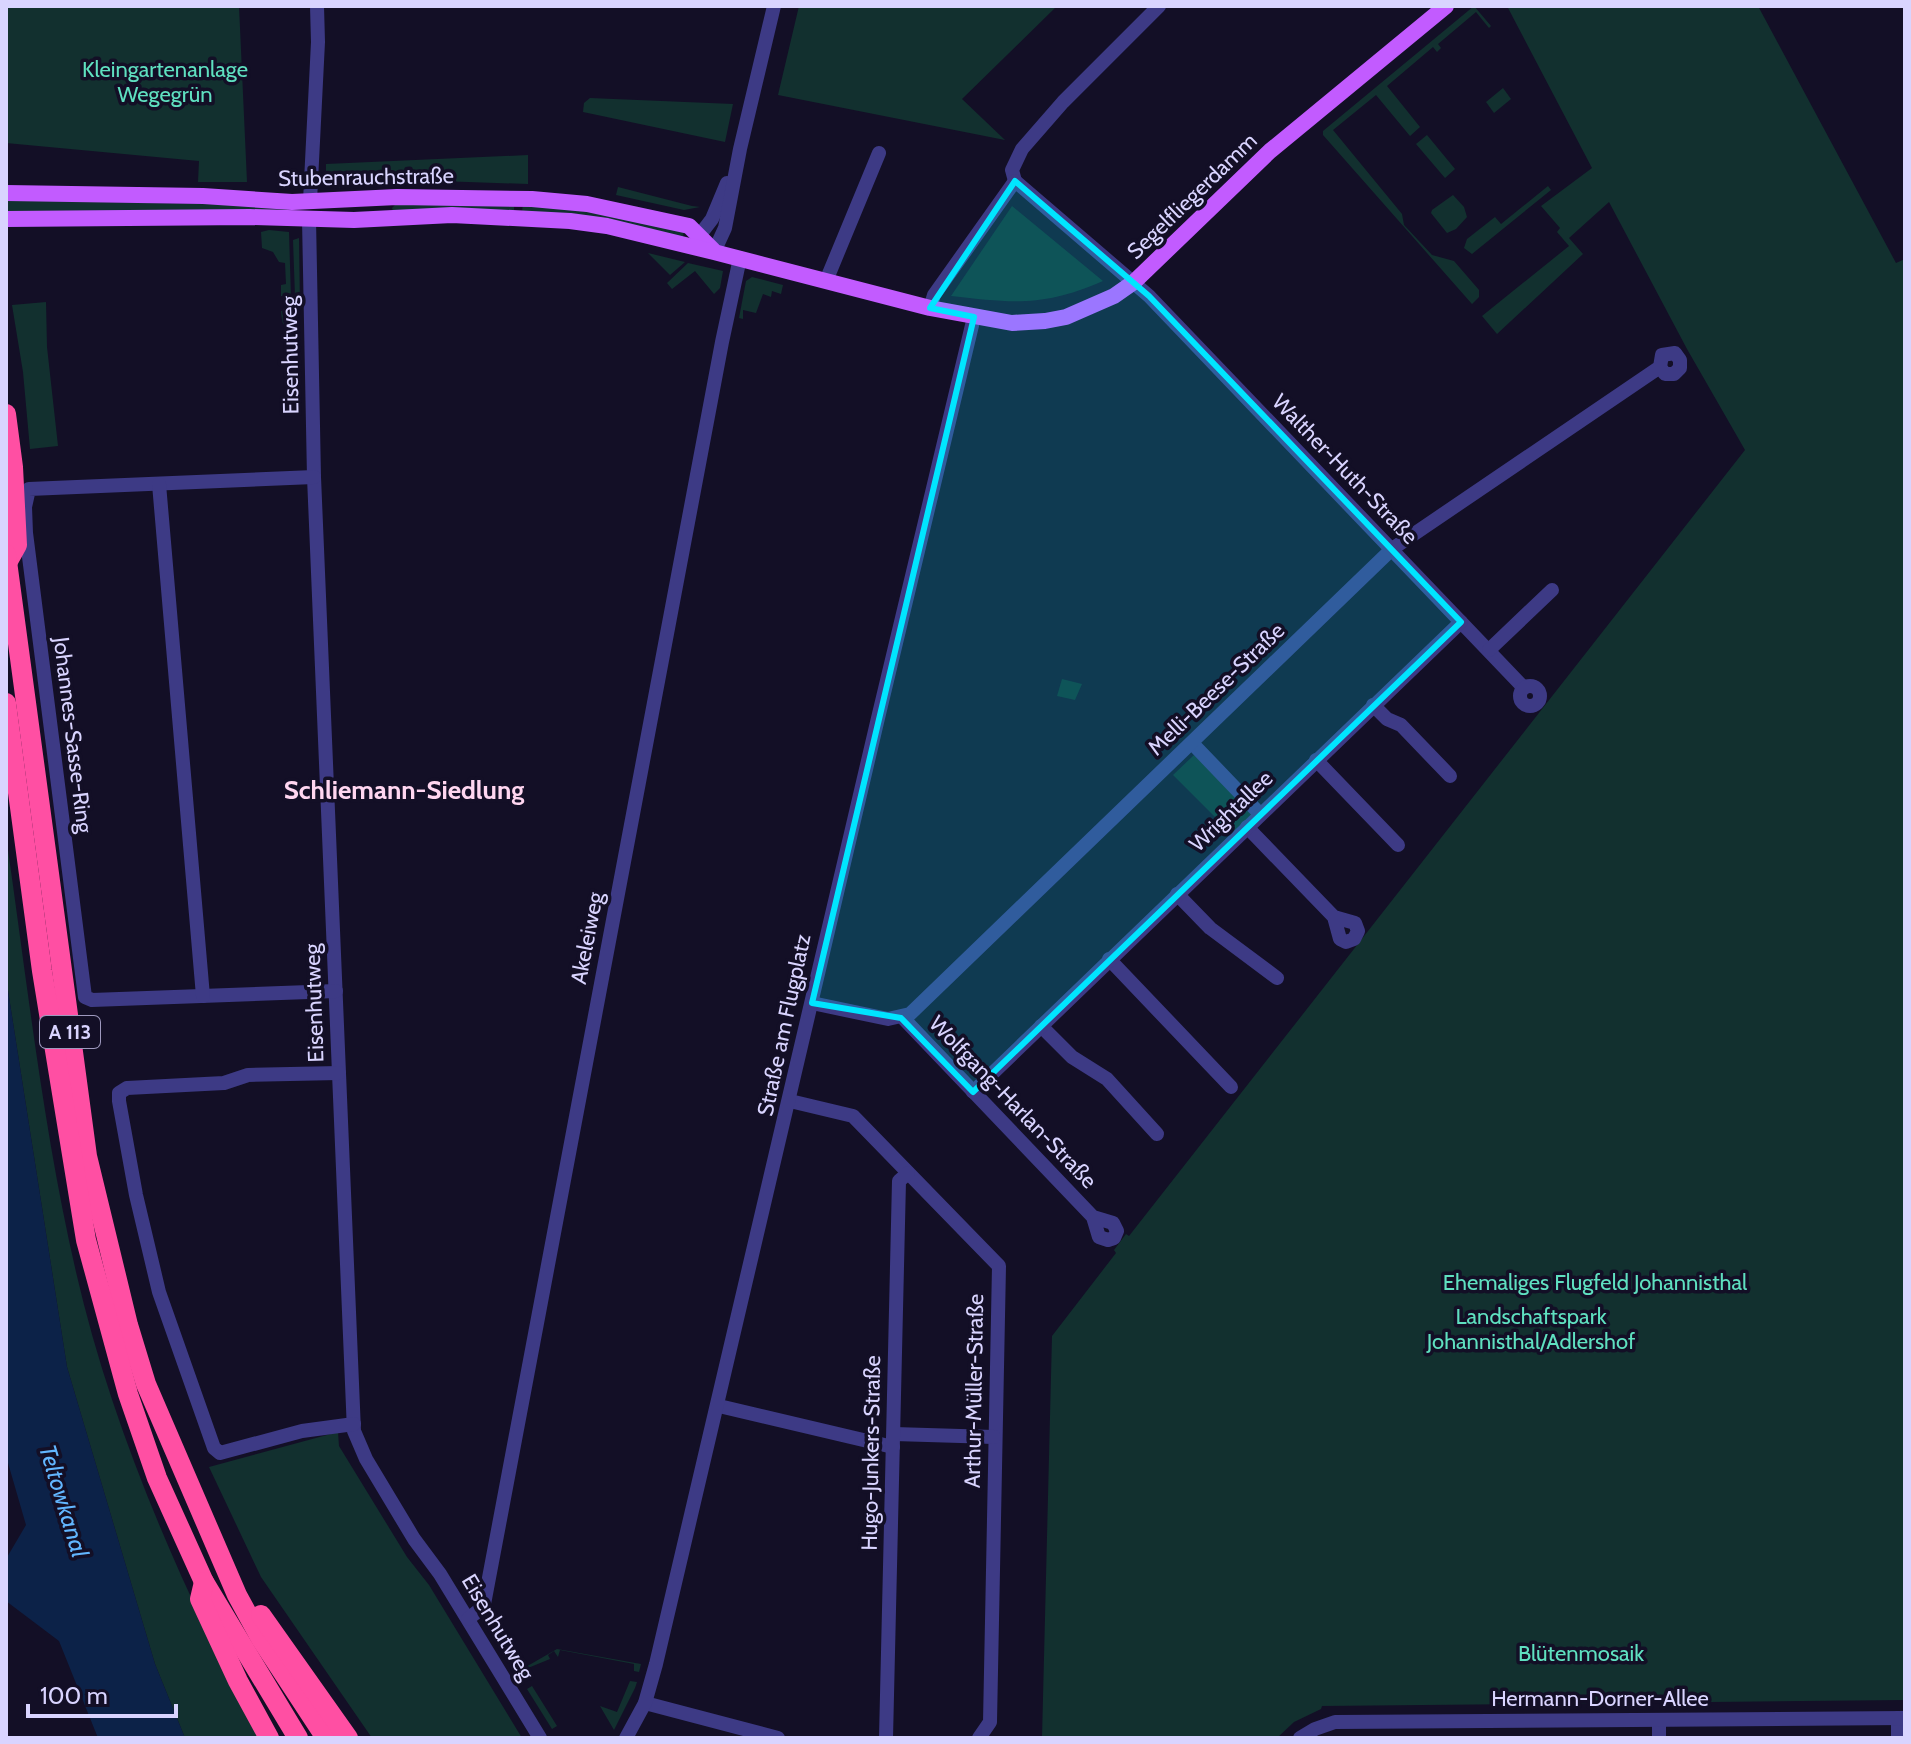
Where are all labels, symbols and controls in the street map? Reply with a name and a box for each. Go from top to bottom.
park label: Kleingartenanlage Wegegrün [82,56,248,108]
street label: Segelfliegerdamm [1121,127,1263,265]
street label: Stubenrauchstraße [278,162,454,192]
street label: Eisenhutweg [275,294,305,415]
street label: Walther-Huth-Straße [1266,388,1424,550]
street label: Melli-Beese-Straße [1142,617,1290,761]
street label: Johannes-Sasse-Ring [47,635,99,836]
street label: Wrightallee [1184,765,1278,857]
district label: Schliemann-Siedlung [284,774,524,806]
street label: Akeleiweg [565,889,609,986]
street label: Straße am Flugplatz [751,931,817,1119]
street label: Eisenhutweg [298,942,330,1063]
street label: Wolfgang-Harlan-Straße [924,1010,1102,1194]
road number: A 113 [40,1016,100,1048]
park label: Ehemaliges Flugfeld Johannisthal [1443,1269,1748,1296]
street label: Arthur-Müller-Straße [959,1294,989,1488]
park label: Landschaftspark Johannisthal/Adlershof [1426,1303,1635,1355]
street label: Hugo-Junkers-Straße [856,1355,886,1551]
water label: Teltowkanal [33,1441,95,1561]
street label: Eisenhutweg [456,1569,541,1686]
park label: Blütenmosaik [1518,1640,1644,1667]
scale bar [28,1668,176,1718]
text: 100 m [40,1681,108,1710]
street label: Hermann-Dorner-Allee [1491,1685,1709,1712]

